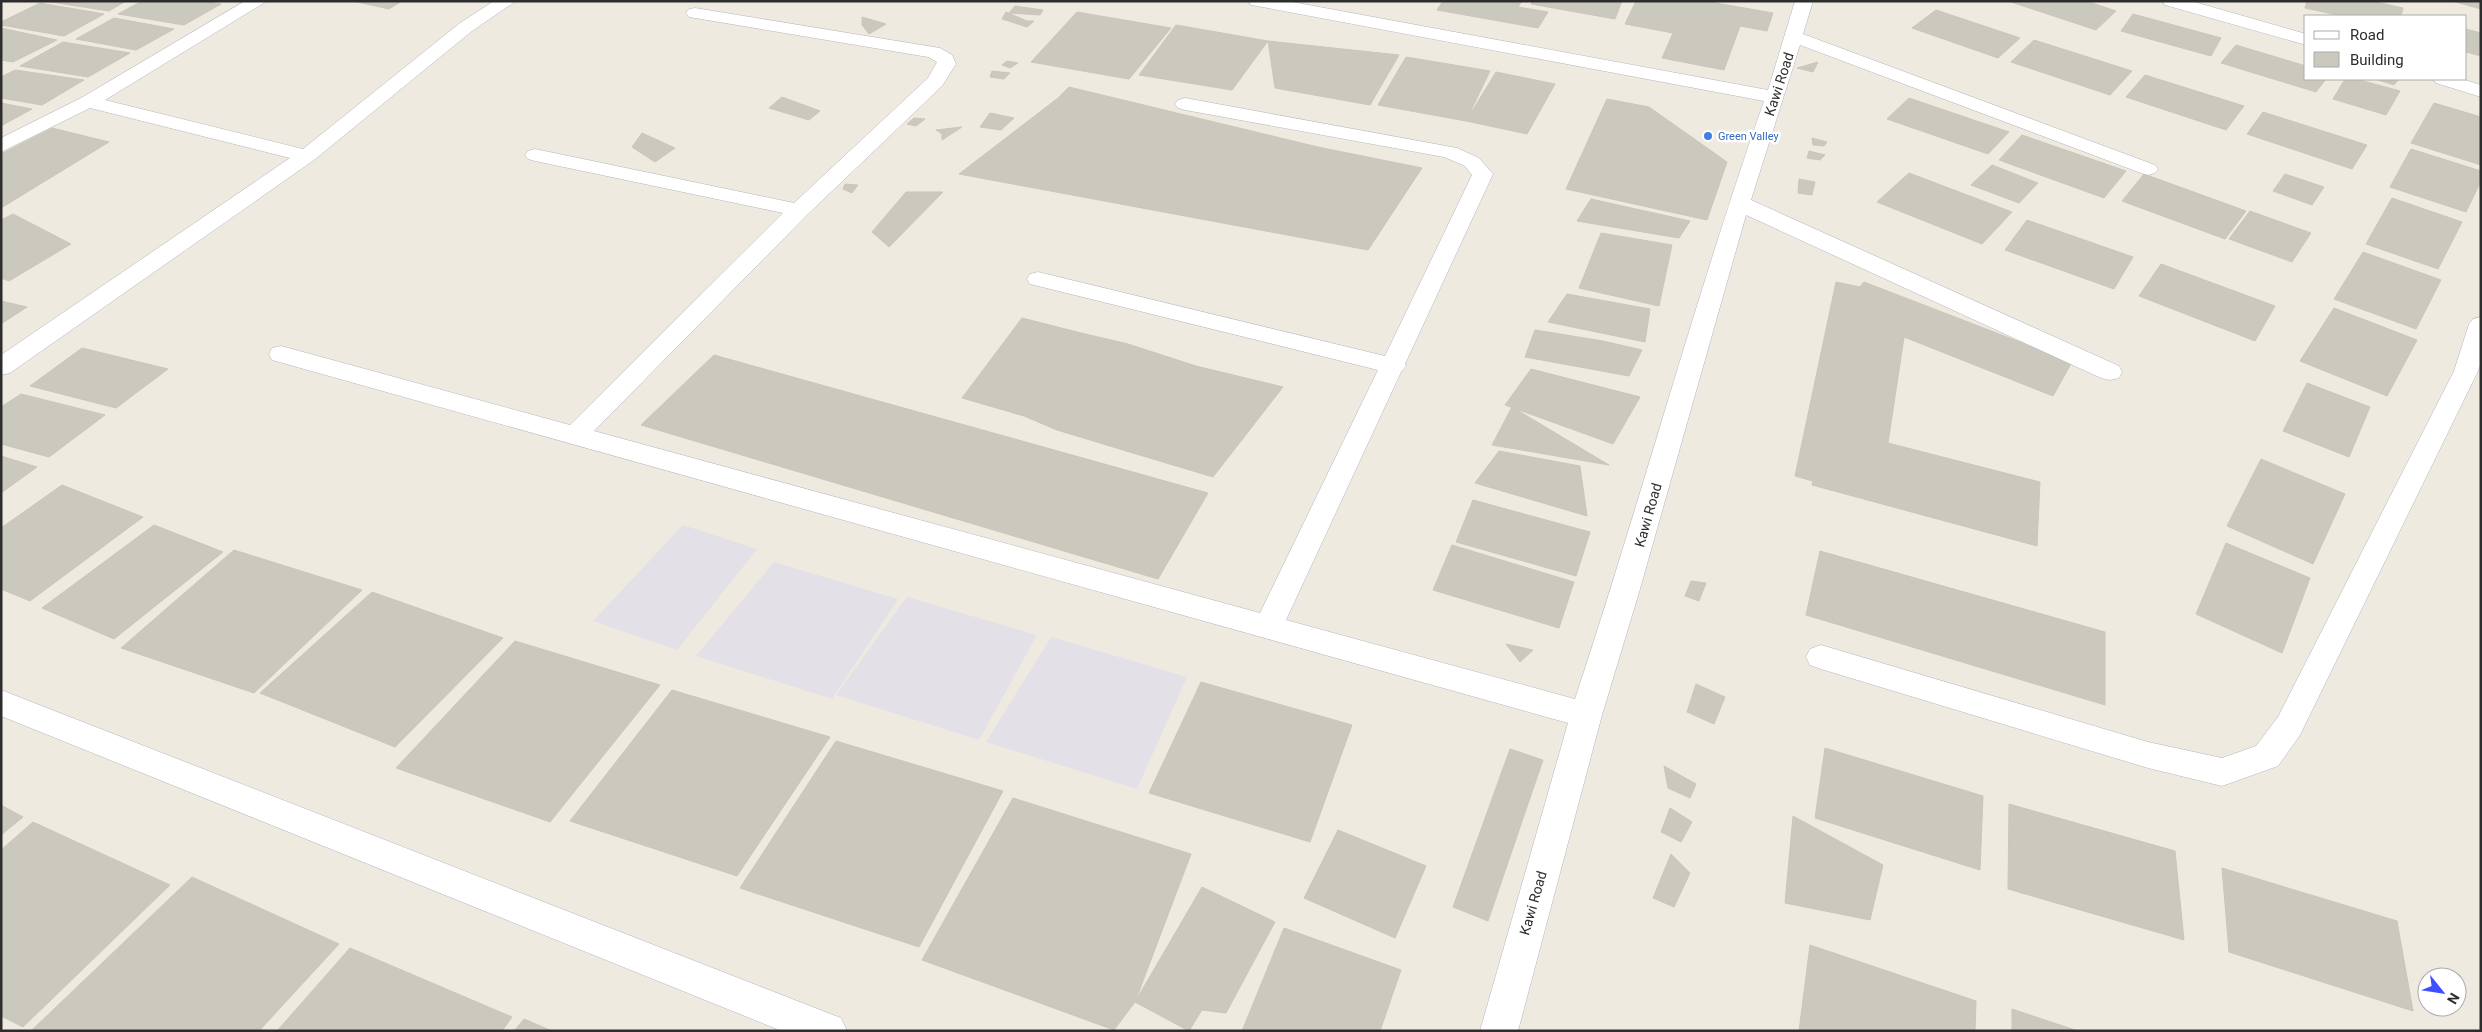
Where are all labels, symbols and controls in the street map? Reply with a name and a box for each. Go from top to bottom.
legend [2304,15,2467,80]
text: Road [2350,26,2384,44]
street label: Kawi Road [1761,50,1797,118]
text: Building [2350,51,2404,69]
marker: Green Valley [1702,130,1714,142]
place label: Green Valley [1718,130,1779,143]
street label: Kawi Road [1631,481,1665,549]
street label: Kawi Road [1516,869,1550,937]
north arrow [2417,967,2467,1017]
text: N [2444,990,2463,1007]

